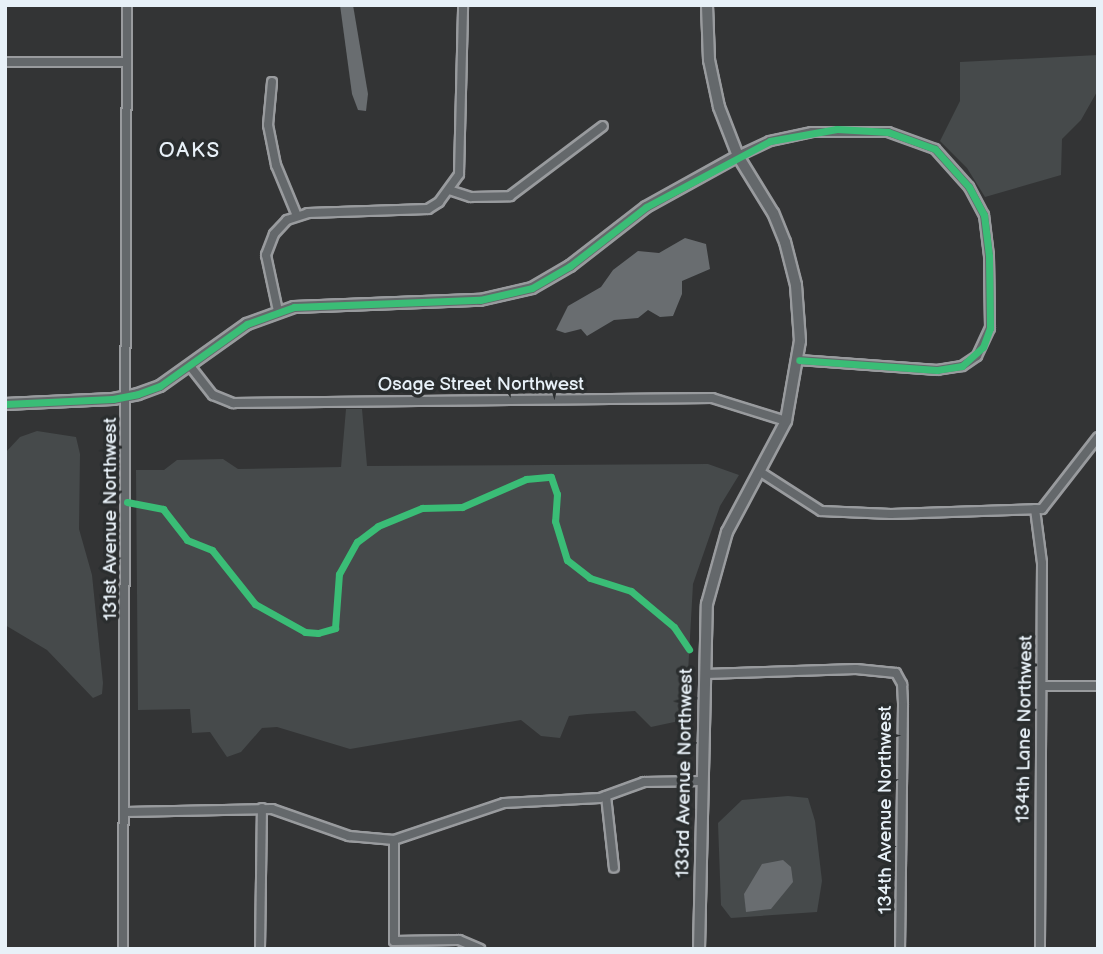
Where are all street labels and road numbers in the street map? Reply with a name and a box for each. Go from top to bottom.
street label: Osage Street Northwest [378,374,584,396]
street label: 131st Avenue Northwest [100,417,122,621]
street label: 134th Lane Northwest [1012,635,1038,823]
street label: 133rd Avenue Northwest [672,668,698,878]
street label: 134th Avenue Northwest [875,706,897,914]

